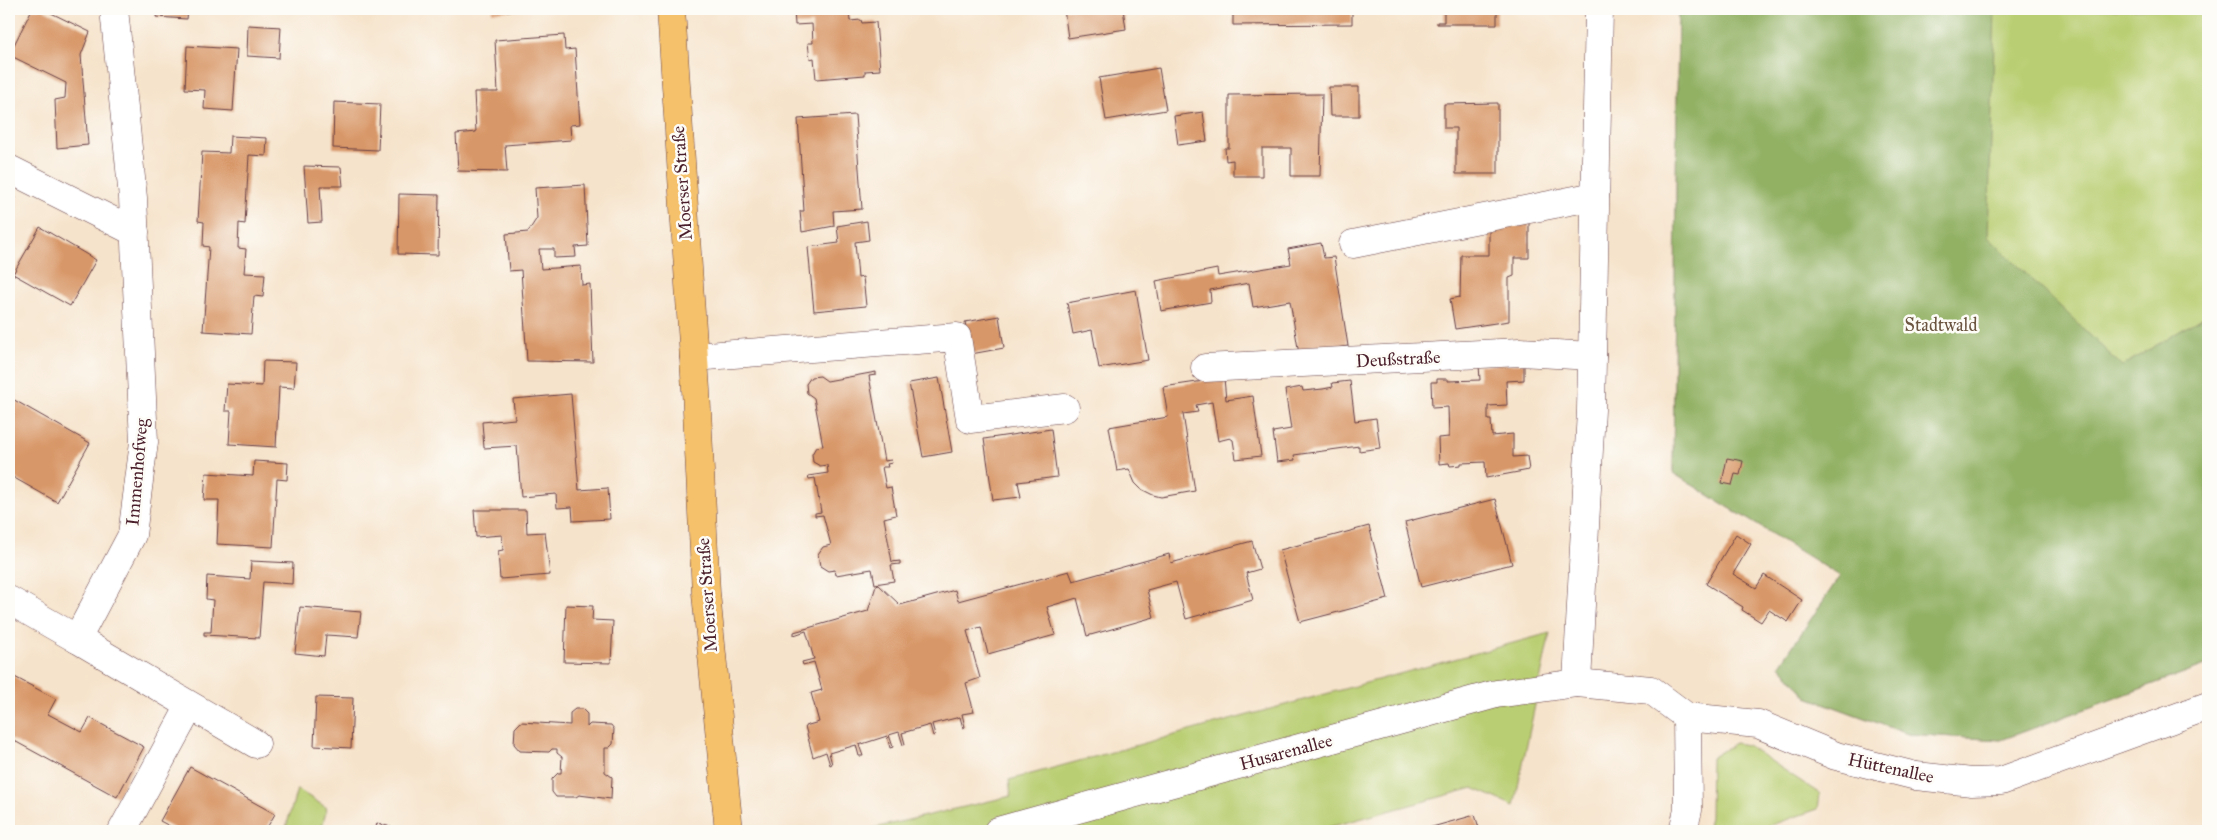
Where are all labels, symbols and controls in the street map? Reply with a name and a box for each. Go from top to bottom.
street label: Moerser Straße [667,125,697,241]
park label: Stadtwald [1905,314,1977,336]
street label: Deußstraße [1355,346,1441,372]
street label: Immenhofweg [121,417,154,527]
street label: Moerser Straße [692,537,722,653]
street label: Husarenallee [1237,729,1335,775]
street label: Hüttenallee [1846,748,1936,788]

